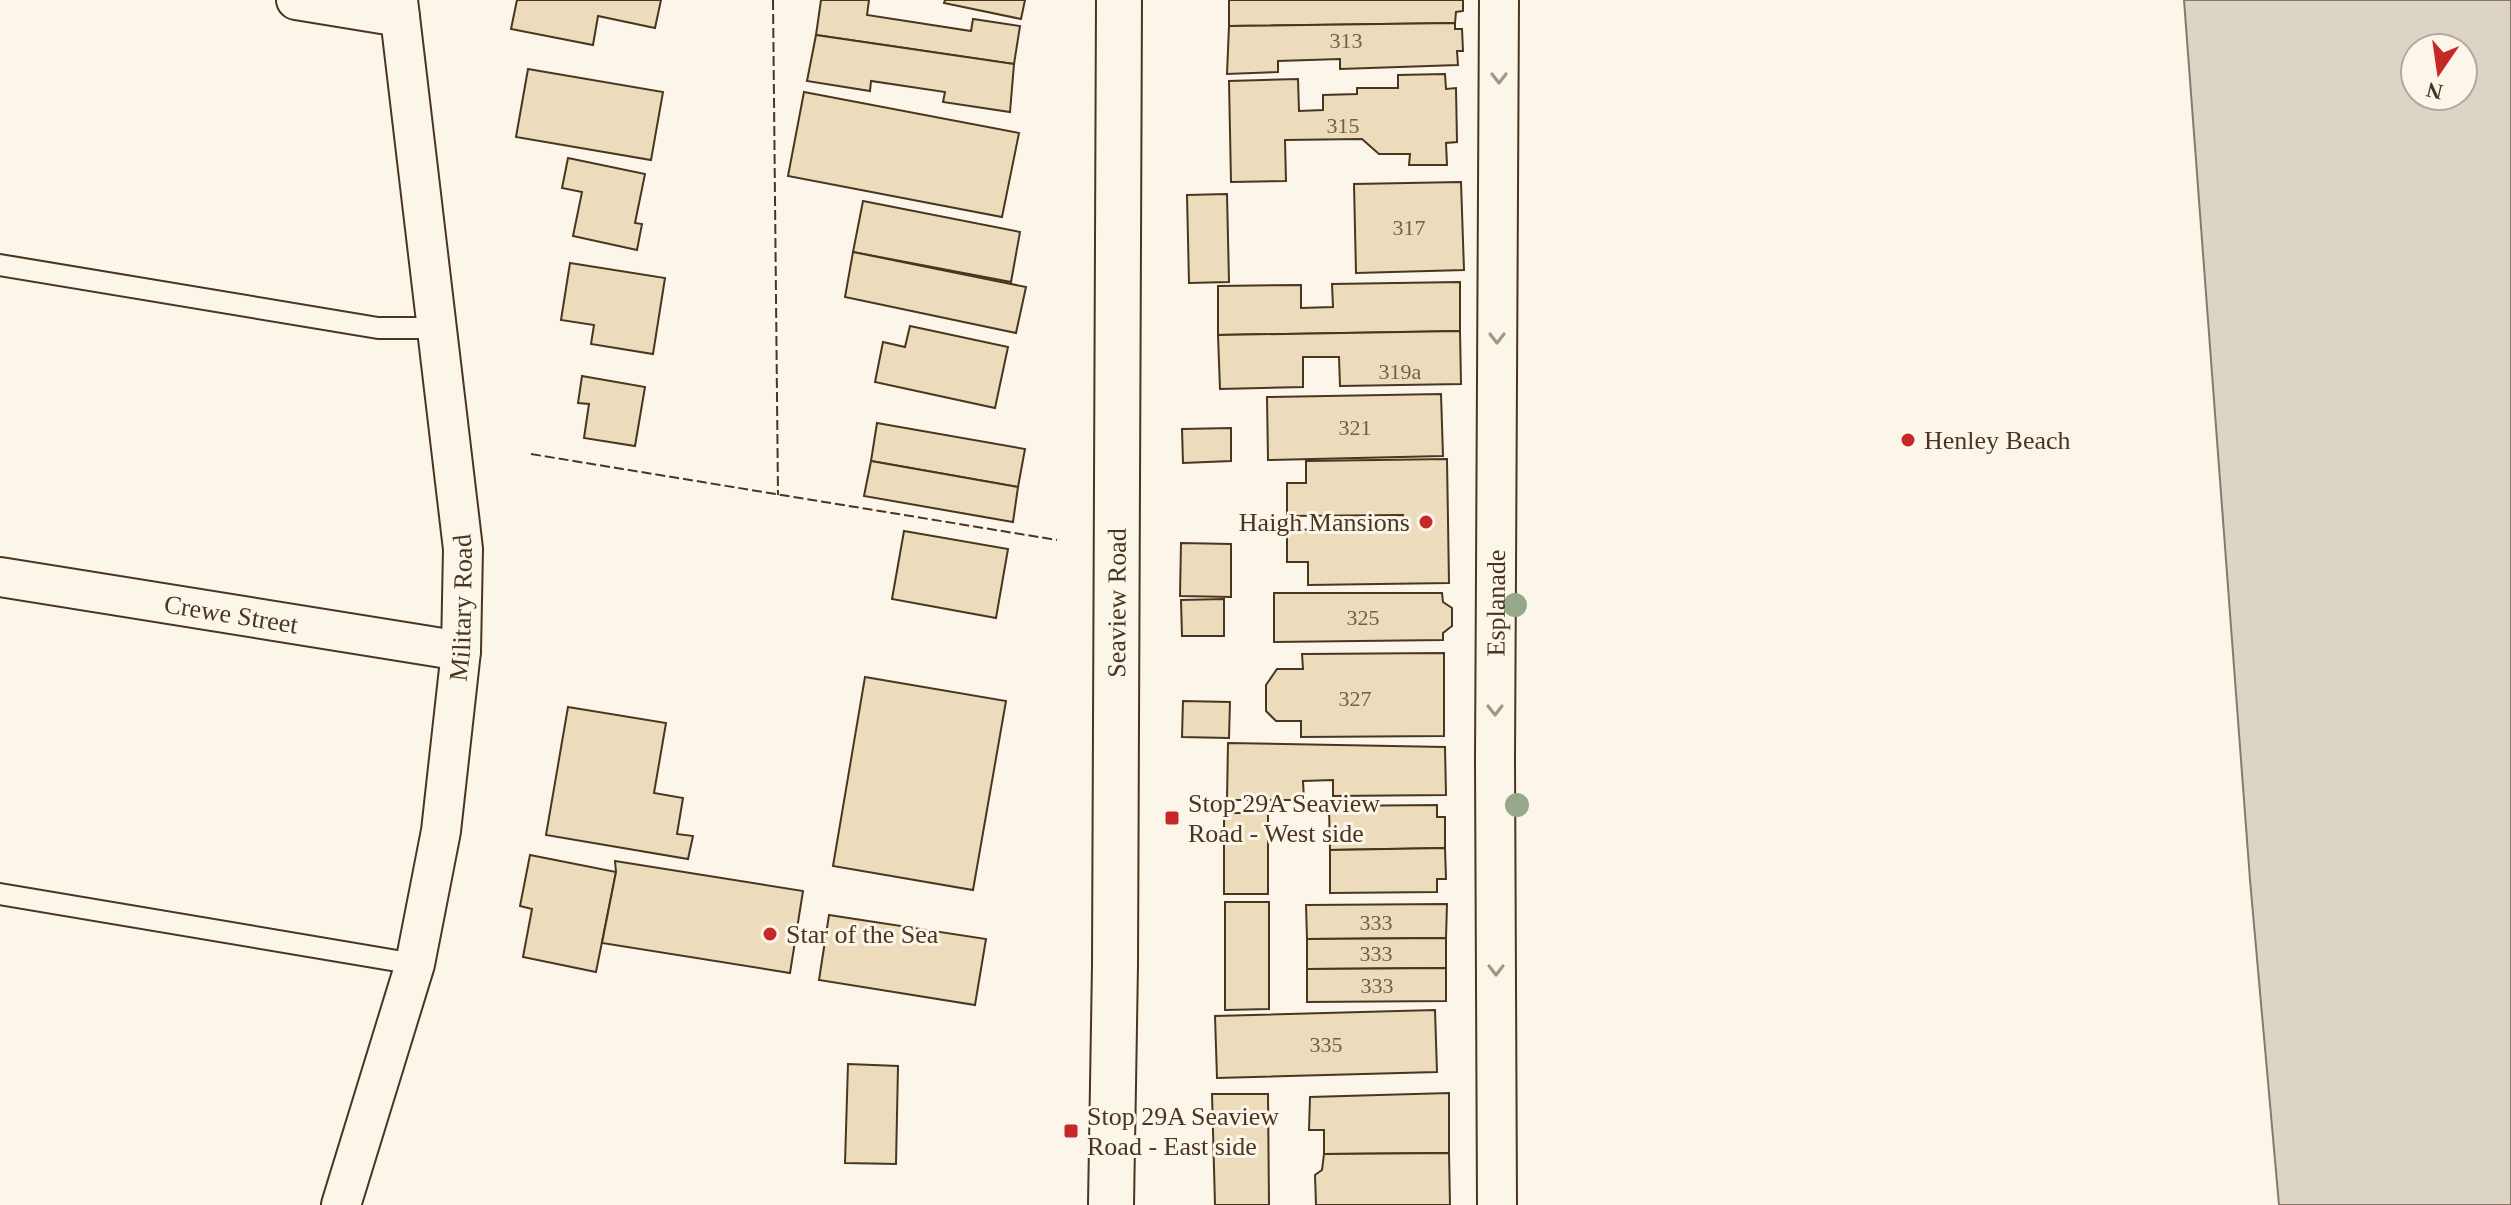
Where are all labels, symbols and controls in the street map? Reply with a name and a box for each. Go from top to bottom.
house number: 313 [1330,28,1363,53]
north arrow [2399,32,2479,112]
one-way arrow [1490,72,1508,85]
text: N [2424,77,2445,105]
house number: 315 [1327,113,1360,138]
house number: 317 [1393,215,1426,240]
one-way arrow [1488,332,1506,345]
house number: 319a [1379,359,1422,384]
house number: 321 [1339,415,1372,440]
place label: Henley Beach [1924,426,2071,455]
marker: Henley Beach [1899,431,1917,449]
place label: Haigh Mansions [1239,508,1410,537]
marker: Haigh Mansions [1417,513,1435,531]
street label: Seaview Road [1102,528,1131,678]
street label: Military Road [443,533,478,682]
street label: Esplanade [1481,549,1511,657]
street label: Crewe Street [162,589,301,639]
house number: 325 [1347,605,1380,630]
house number: 327 [1339,686,1372,711]
one-way arrow [1486,704,1504,717]
place label: Stop 29A Seaview Road - West side [1188,789,1380,848]
marker: Stop 29A Seaview Road - West side [1163,809,1181,827]
house number: 333 [1360,910,1393,935]
place label: Star of the Sea [786,920,939,949]
marker: Star of the Sea [761,925,779,943]
house number: 333 [1360,941,1393,966]
one-way arrow [1487,964,1505,977]
house number: 333 [1361,973,1394,998]
house number: 335 [1310,1032,1343,1057]
place label: Stop 29A Seaview Road - East side [1087,1102,1279,1161]
marker: Stop 29A Seaview Road - East side [1062,1122,1080,1140]

